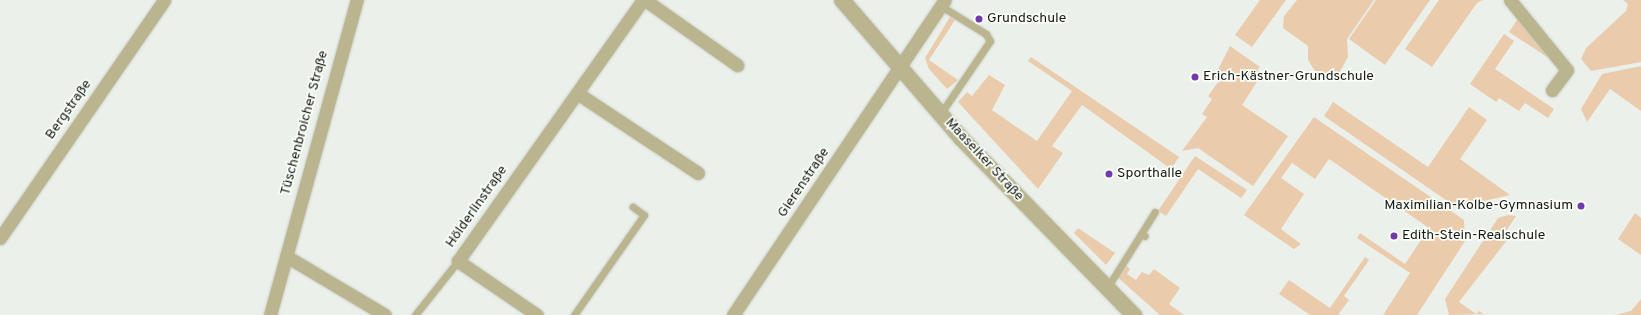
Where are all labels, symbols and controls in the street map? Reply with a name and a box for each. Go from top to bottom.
place label: Grundschule [987,11,1066,27]
marker: Grundschule [974,14,984,24]
street label: Tüschenbroicher Straße [278,49,332,197]
place label: Erich-Kästner-Grundschule [1203,69,1374,85]
marker: Erich-Kästner-Grundschule [1190,72,1200,82]
street label: Bergstraße [42,77,96,143]
street label: Maaseiker Straße [941,115,1027,205]
street label: Gierenstraße [775,145,833,221]
street label: Hölderlinstraße [443,163,511,251]
place label: Sporthalle [1117,166,1182,182]
marker: Sporthalle [1104,169,1114,179]
place label: Maximilian-Kolbe-Gymnasium [1384,198,1573,214]
marker: Maximilian-Kolbe-Gymnasium [1576,201,1586,211]
place label: Edith-Stein-Realschule [1402,228,1545,244]
marker: Edith-Stein-Realschule [1389,231,1399,241]

